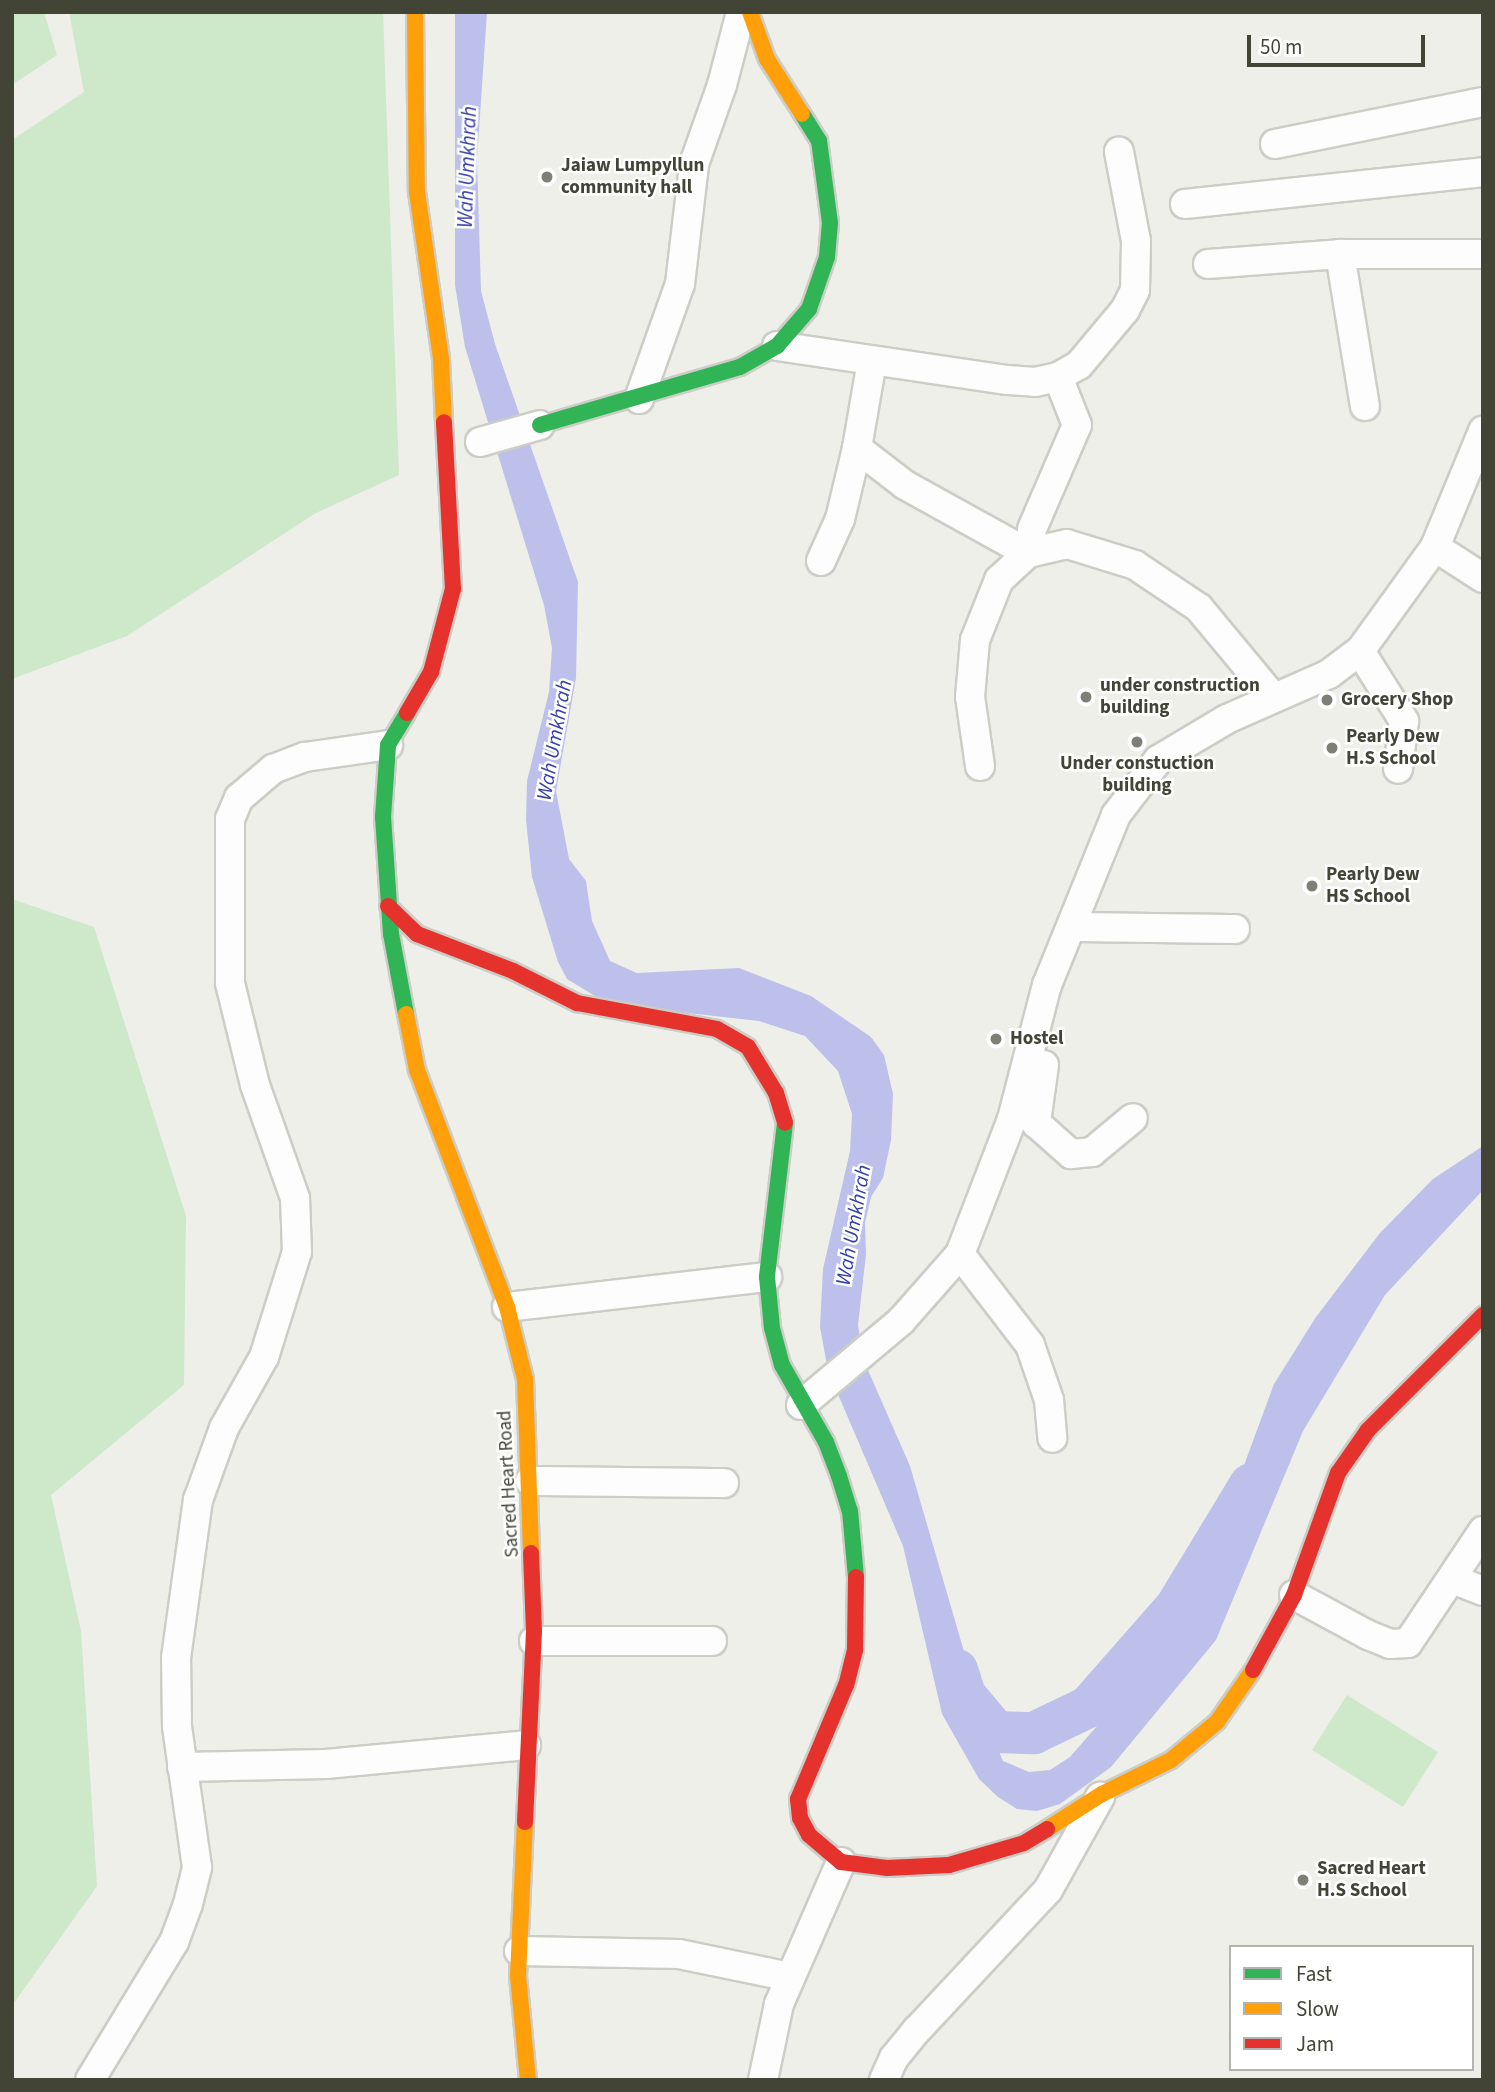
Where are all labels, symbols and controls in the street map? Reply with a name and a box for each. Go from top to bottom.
scale bar [1250,21,1428,65]
text: 50 m [1260,32,1302,62]
water label: Wah Umkhrah [452,106,482,228]
place label: Jaiaw Lumpyllun community hall [561,155,704,199]
marker: Jaiaw Lumpyllun community hall [539,169,555,185]
place label: under construction building [1100,675,1260,719]
water label: Wah Umkhrah [531,678,577,802]
marker: under construction building [1078,689,1094,705]
place label: Grocery Shop [1341,689,1453,711]
marker: Grocery Shop [1319,692,1335,708]
place label: Pearly Dew H.S School [1346,726,1440,770]
marker: Under constuction building [1129,734,1145,750]
marker: Pearly Dew H.S School [1324,740,1340,756]
place label: Under constuction building [1060,753,1214,797]
place label: Pearly Dew HS School [1326,864,1420,908]
marker: Pearly Dew HS School [1304,878,1320,894]
place label: Hostel [1010,1028,1064,1050]
marker: Hostel [988,1031,1004,1047]
water label: Wah Umkhrah [830,1163,876,1287]
street label: Sacred Heart Road [494,1410,524,1558]
place label: Sacred Heart H.S School [1317,1858,1426,1902]
marker: Sacred Heart H.S School [1295,1872,1311,1888]
legend [1229,1945,1474,2071]
text: Fast [1296,1959,1332,1989]
text: Slow [1296,1994,1339,2024]
text: Jam [1296,2029,1334,2059]

